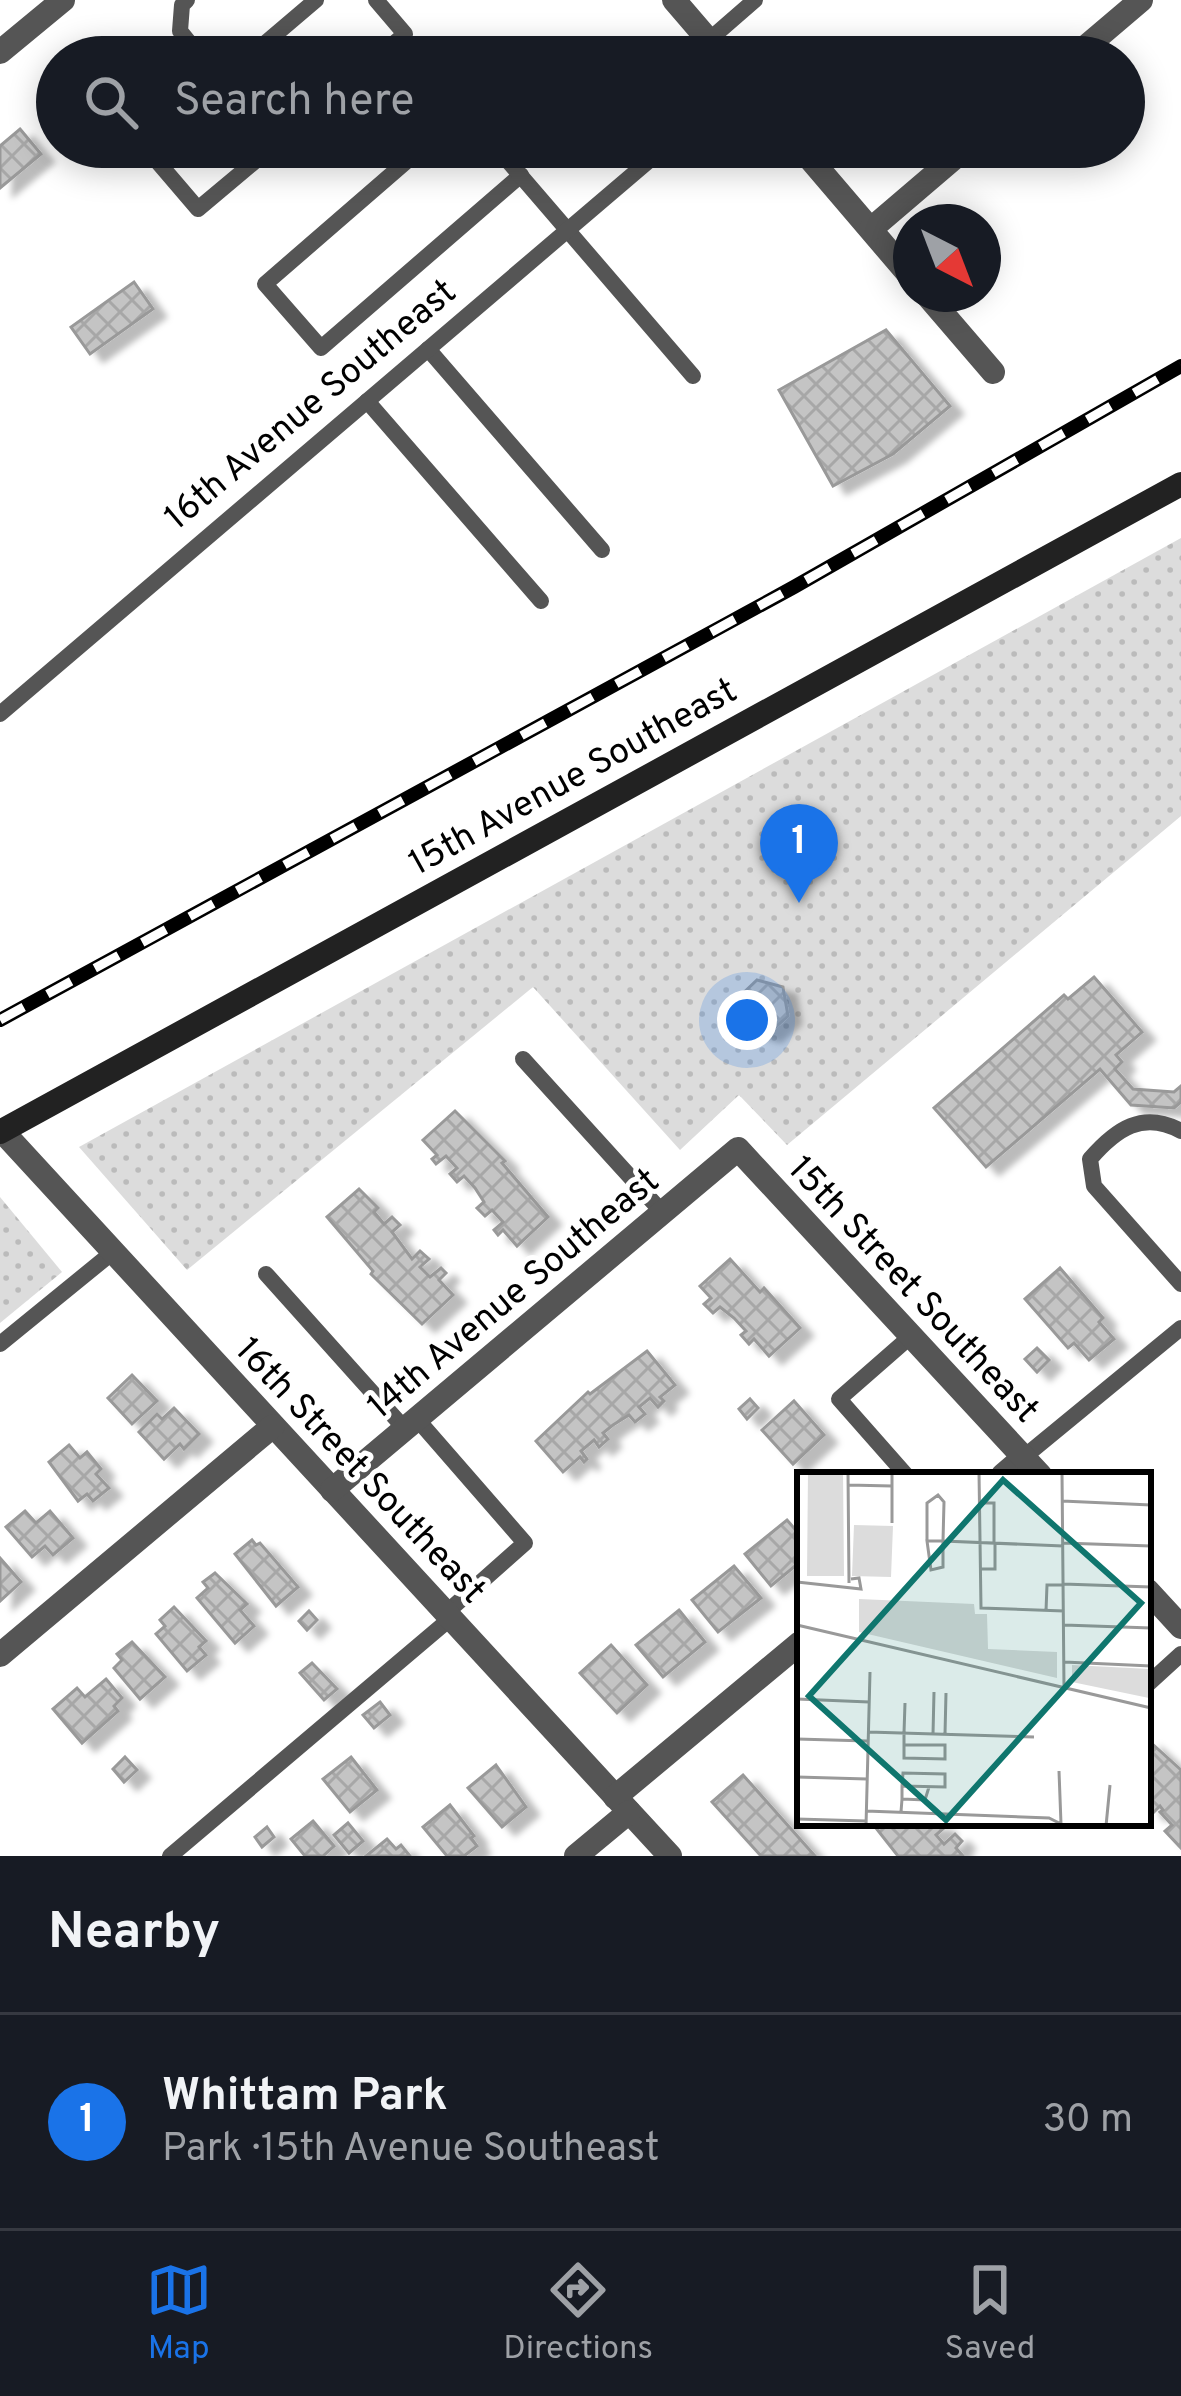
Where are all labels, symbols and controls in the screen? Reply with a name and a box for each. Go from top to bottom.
search box [36,36,1145,168]
icon: search [78,69,144,135]
text: Search here [174,74,414,131]
north arrow [893,204,1001,312]
street label: 16th Avenue Southeast [156,270,467,542]
street label: 15th Avenue Southeast [402,669,746,888]
pin: 1 [760,804,838,903]
your location [717,990,777,1050]
street label: 15th Street Southeast [777,1148,1048,1434]
street label: 14th Avenue Southeast [359,1159,670,1431]
street label: 16th Street Southeast [224,1329,494,1614]
inset map [797,1472,1151,1826]
text: Nearby [48,1902,220,1967]
text: Whittam Park [162,2069,448,2126]
text: 1 [79,2097,95,2146]
text: 30 m [1043,2097,1133,2146]
text: Park · 15th Avenue Southeast [162,2126,660,2175]
tab: Map [146,2257,212,2371]
tab: Directions [503,2257,653,2371]
tab: Saved [945,2257,1035,2371]

